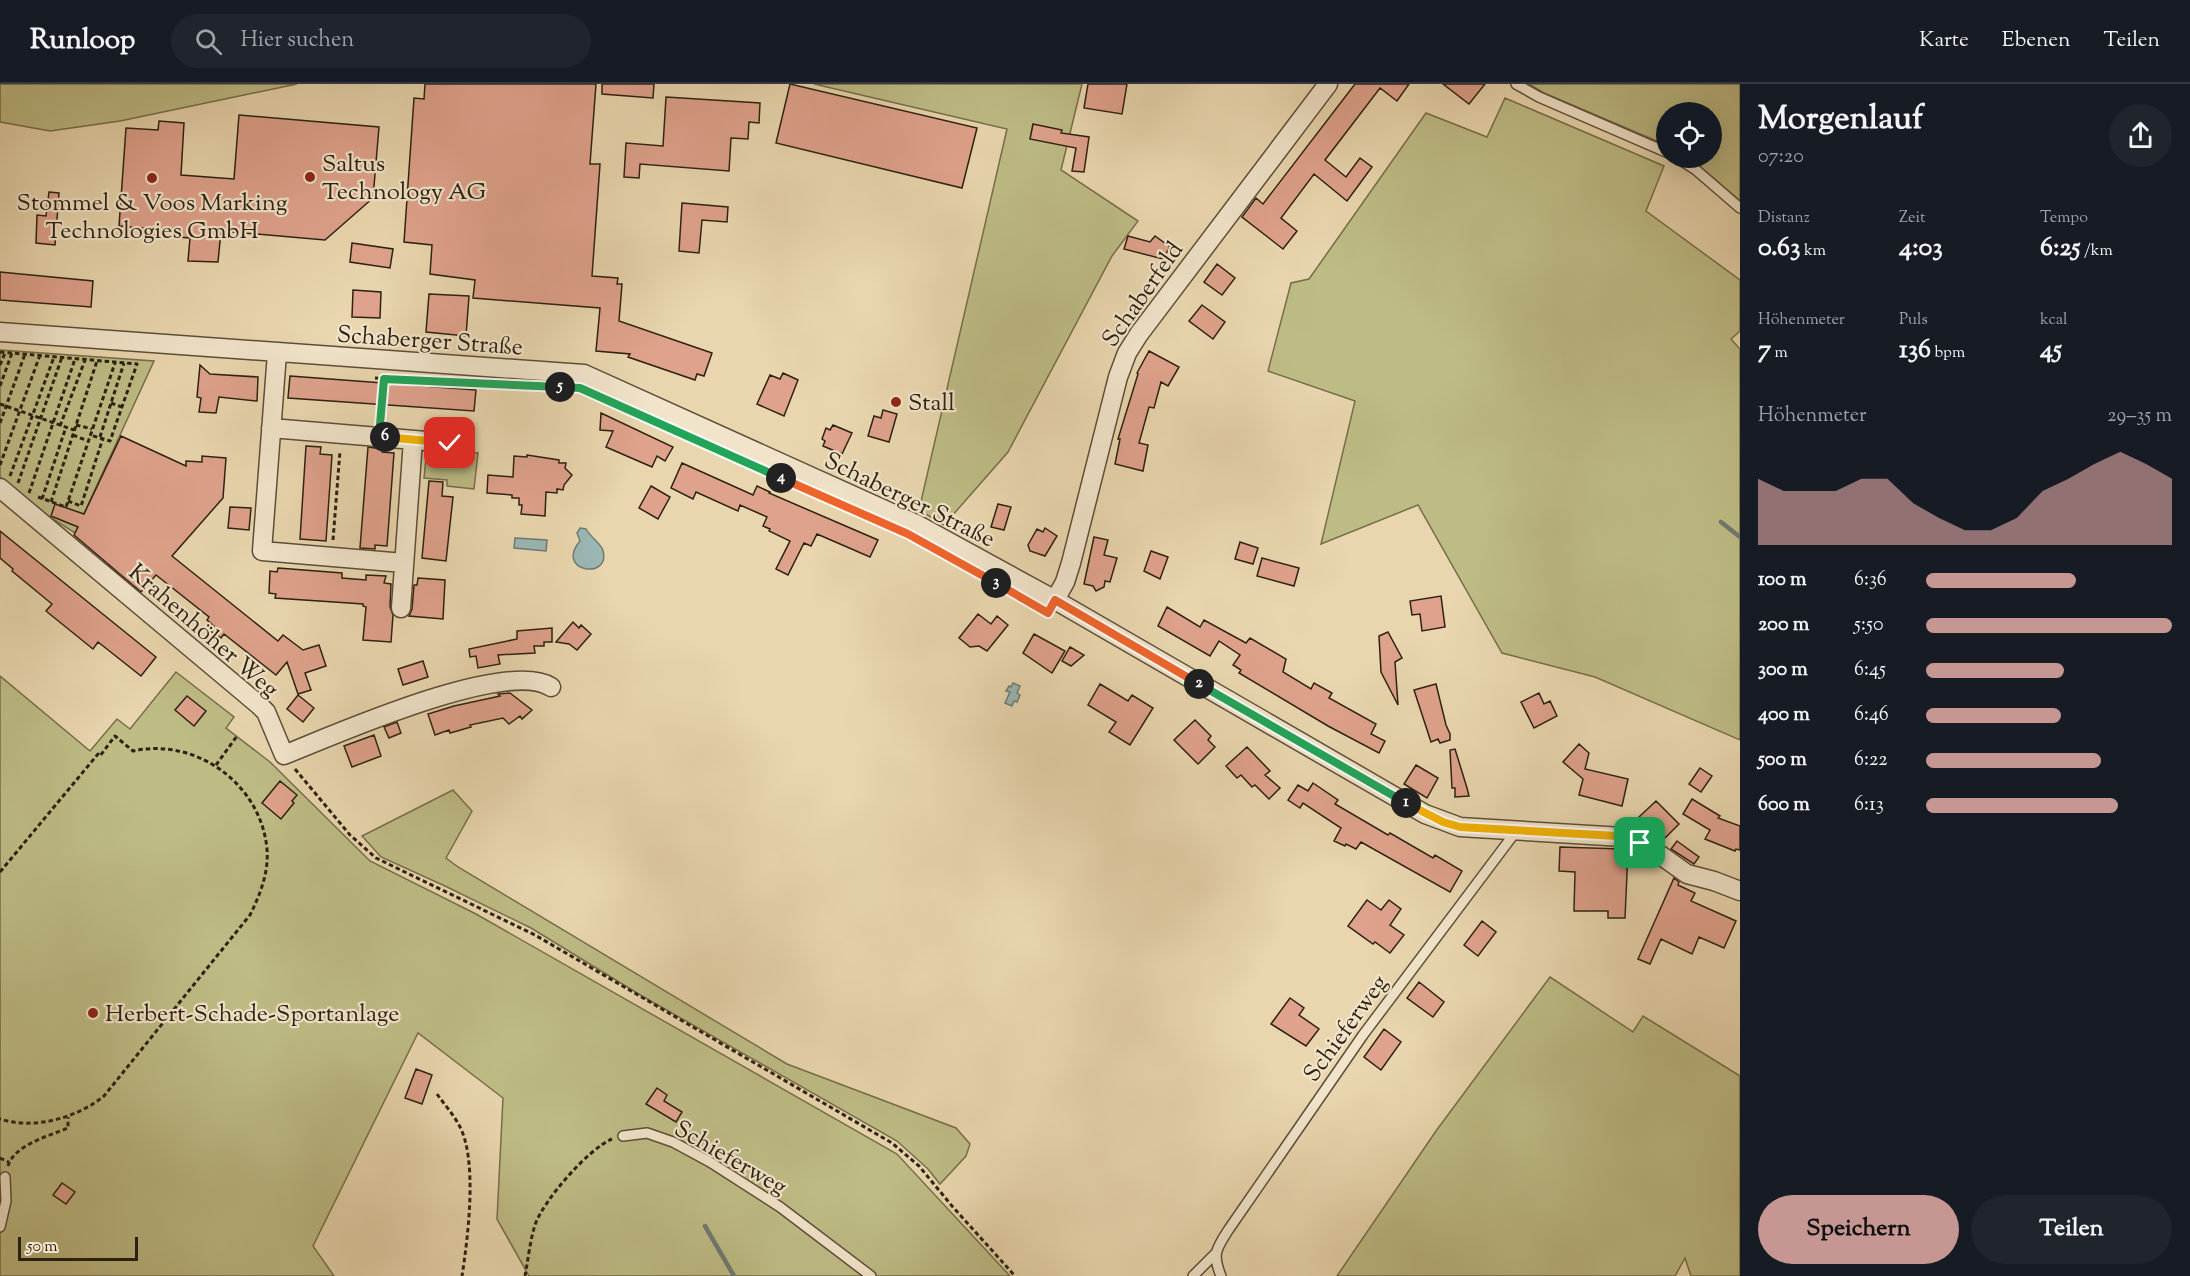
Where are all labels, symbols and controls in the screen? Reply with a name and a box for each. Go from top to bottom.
search box [171,14,591,68]
text: Runloop [30,21,135,61]
icon: search [192,25,225,58]
text: Hier suchen [240,25,354,57]
text: Karte [1919,26,1969,56]
text: Ebenen [2002,26,2070,56]
text: Teilen [2103,26,2160,56]
text: Morgenlauf [1758,96,1923,144]
map controls [1656,102,1722,168]
button: locate [1656,102,1722,168]
button: share [2109,104,2172,167]
text: 07:20 [1758,143,1804,172]
place label: Saltus Technology AG [322,148,486,210]
marker: Saltus Technology AG [303,170,317,184]
marker: Stommel & Voos Marking Technologies GmbH [145,171,159,185]
place label: Stommel & Voos Marking Technologies GmbH [17,187,288,249]
text: Distanz [1758,207,1810,230]
text: Zeit [1899,207,1925,230]
text: Tempo [2040,207,2088,230]
text: 0.63 [1758,230,1801,267]
text: 4:03 [1899,230,1943,267]
text: 6:25 [2040,230,2080,267]
street label: Schaberfeld [1095,235,1193,355]
text: km [1801,240,1826,263]
text: /km [2080,240,2113,263]
text: Höhenmeter [1758,309,1845,332]
text: Puls [1899,309,1928,332]
text: kcal [2040,309,2068,332]
street label: Schaberger Straße [336,319,524,365]
text: 7 [1758,332,1771,369]
text: 136 [1899,332,1931,369]
text: 45 [2040,332,2062,369]
text: m [1771,342,1788,365]
text: bpm [1931,342,1965,365]
pin: 5 [545,372,575,402]
text: 5 [557,375,563,398]
place label: Stall [908,387,955,421]
marker: Stall [889,395,903,409]
text: Höhenmeter [1758,402,1867,431]
text: 29–35 m [2107,402,2172,431]
pin [424,417,475,468]
pin: 6 [370,422,400,452]
text: 6 [381,425,389,448]
icon: check [433,426,466,459]
street label: Schaberger Straße [818,445,1000,557]
pin: 4 [766,463,796,493]
text: 4 [777,466,785,489]
street label: Krahenhöher Weg [120,557,286,707]
text: 100 m [1758,566,1807,595]
text: 6:36 [1854,566,1887,595]
pin: 3 [981,568,1011,598]
text: 3 [993,571,999,594]
text: 200 m [1758,611,1809,640]
text: 5:50 [1854,611,1883,640]
text: 300 m [1758,656,1808,685]
text: 6:45 [1854,656,1886,685]
pin: 2 [1184,669,1214,699]
text: 2 [1195,672,1203,695]
text: 400 m [1758,701,1810,730]
text: 6:46 [1854,701,1889,730]
text: 500 m [1758,746,1807,775]
text: 6:22 [1854,746,1888,775]
pin: 1 [1391,788,1421,818]
text: 1 [1403,791,1409,814]
text: 600 m [1758,791,1810,820]
text: 6:13 [1854,791,1884,820]
pin [1614,817,1665,868]
icon: arrive [1623,826,1656,859]
street label: Schieferweg [1296,968,1397,1090]
place label: Herbert-Schade-Sportanlage [105,998,400,1032]
marker: Herbert-Schade-Sportanlage [86,1006,100,1020]
street label: Schieferweg [667,1113,793,1205]
button: Speichern [1758,1195,1959,1264]
button: Teilen [1971,1195,2172,1264]
scale bar [18,1234,138,1262]
text: 50 m [27,1236,58,1259]

